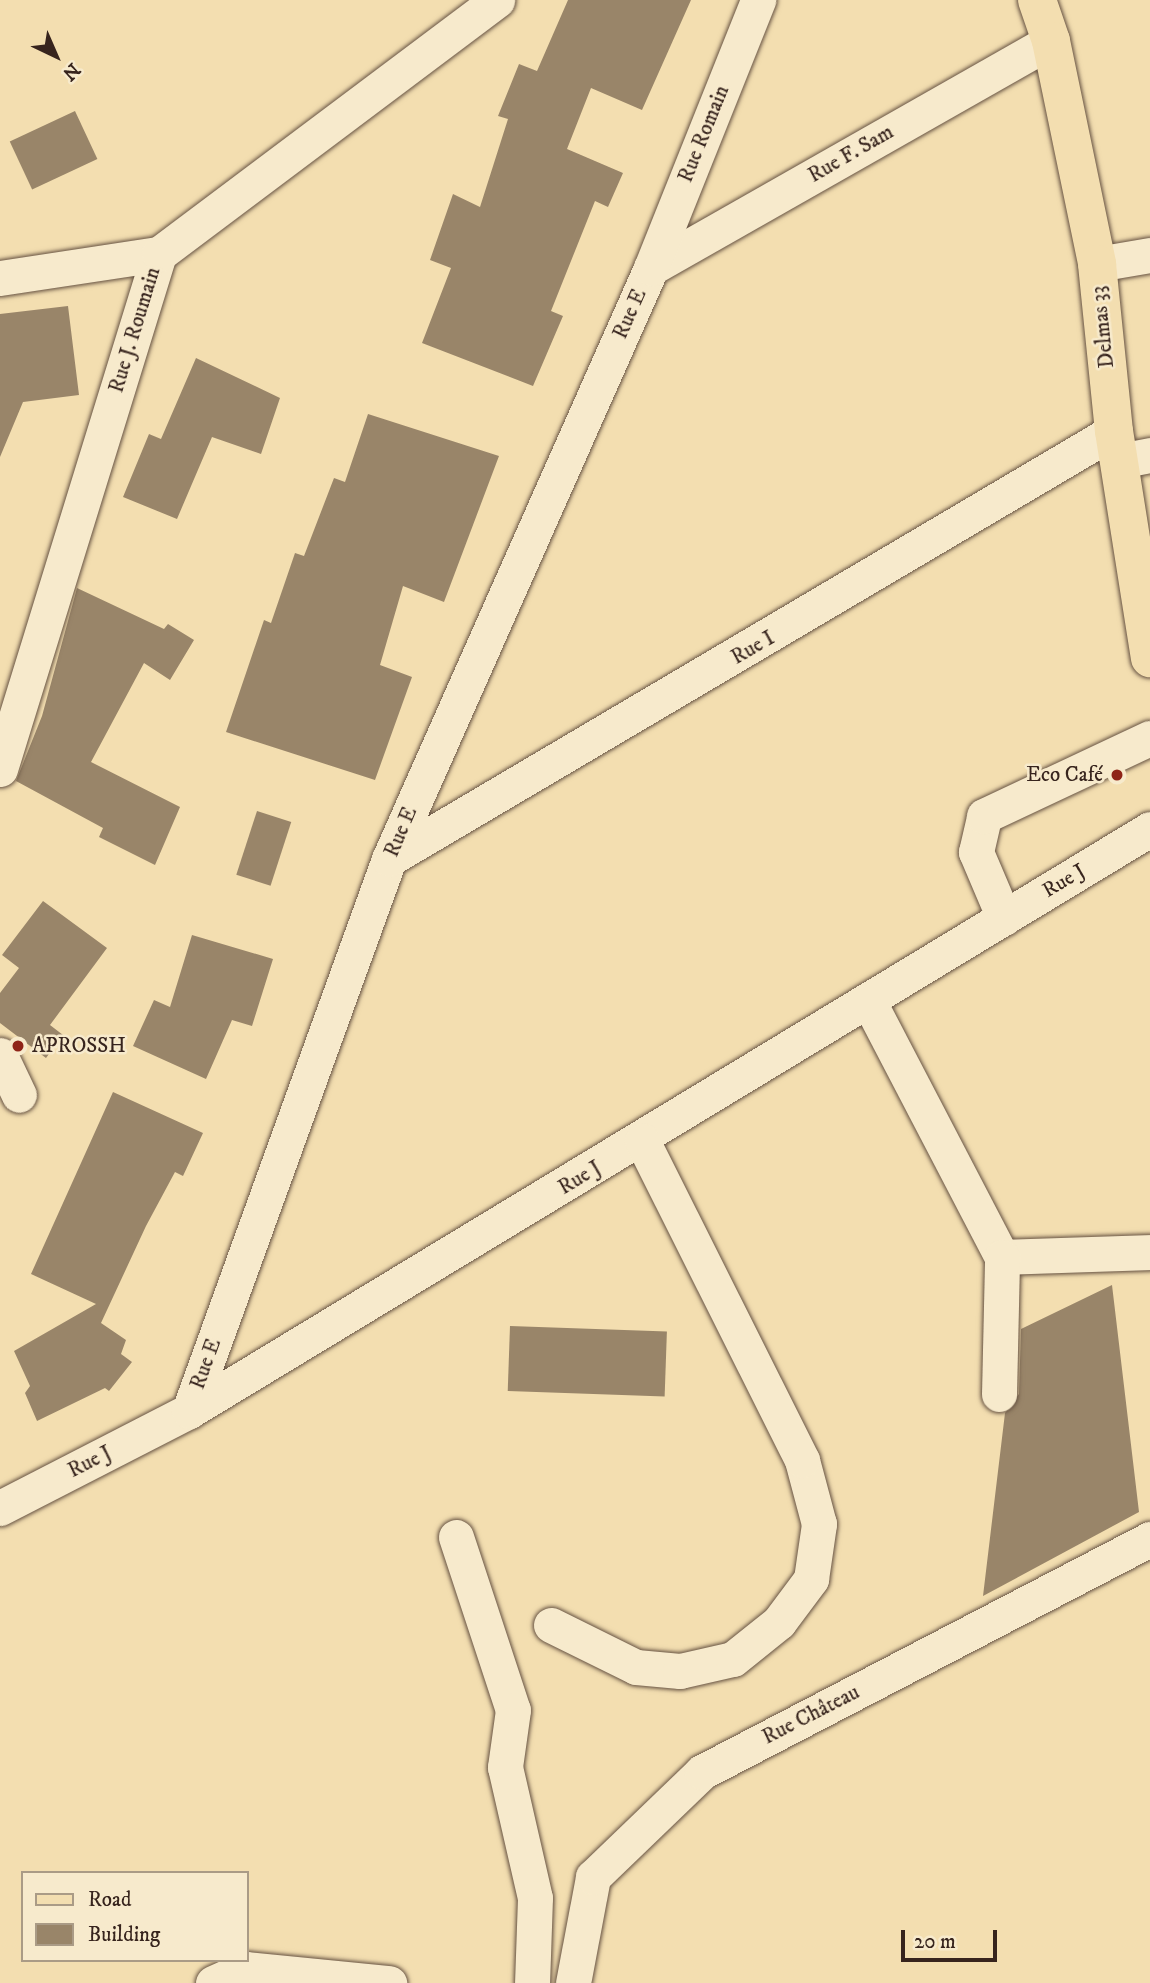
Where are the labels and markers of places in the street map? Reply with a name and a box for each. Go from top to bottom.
place label: Eco Café [1026,762,1103,788]
marker: Eco Café [1109,767,1125,783]
place label: APROSSH [32,1033,126,1059]
marker: APROSSH [10,1038,26,1054]

